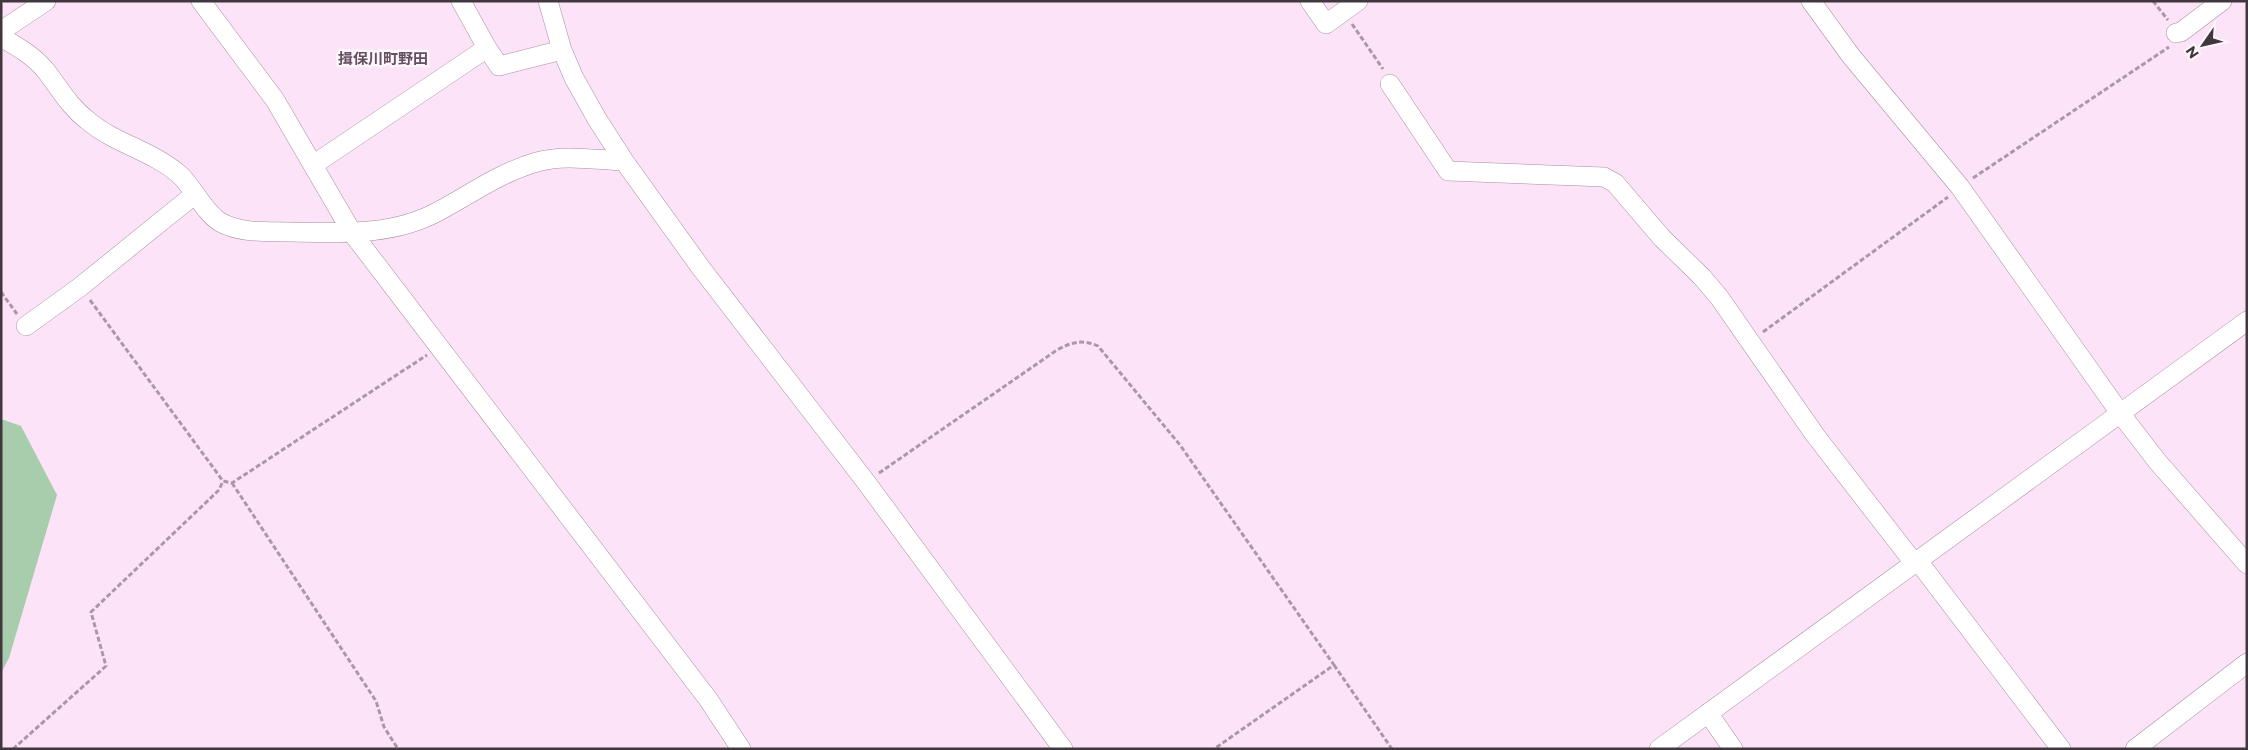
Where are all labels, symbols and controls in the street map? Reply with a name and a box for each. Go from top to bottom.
north arrow [2178,20,2228,70]
text: N [2182,43,2203,62]
district label: 揖保川町野田 [338,49,428,68]

